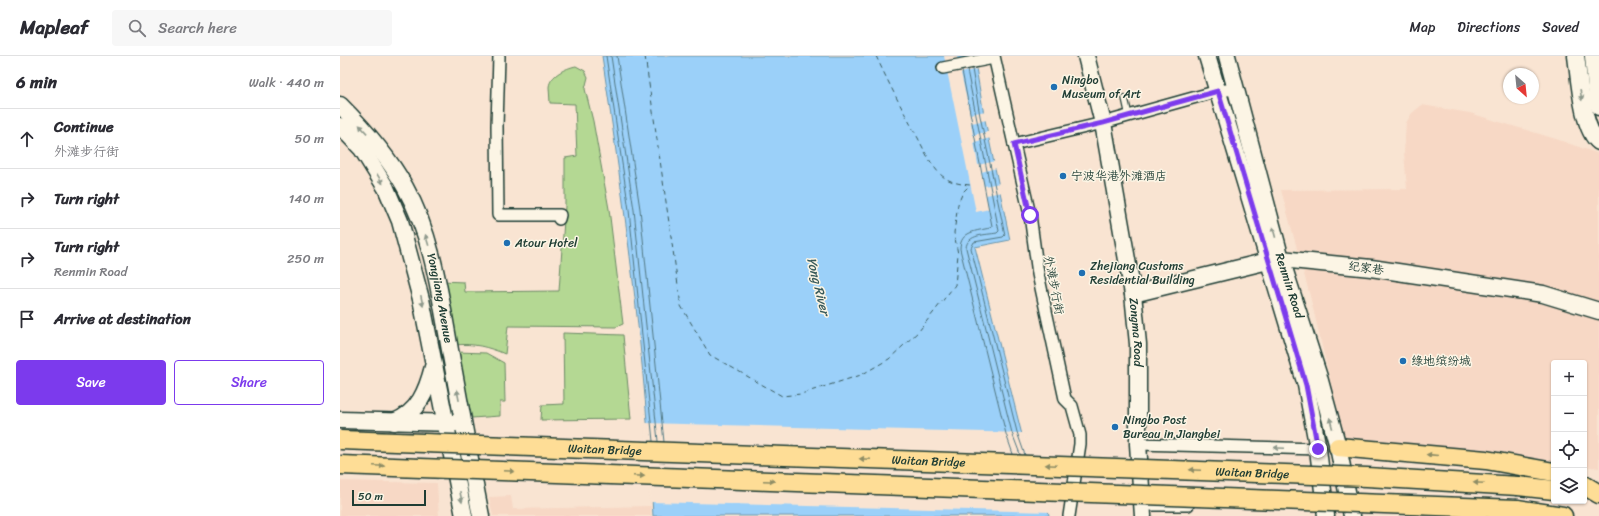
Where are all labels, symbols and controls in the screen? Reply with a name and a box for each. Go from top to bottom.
search box [112,10,392,46]
text: Mapleaf [20,11,88,44]
text: Search here [158,15,237,41]
text: Map [1409,15,1435,40]
text: Directions [1457,15,1520,40]
text: Saved [1542,15,1579,40]
icon: search [126,17,148,39]
text: 6 min [16,67,57,97]
north arrow [1503,68,1539,104]
place label: Ningbo Museum of Art [1062,69,1141,105]
text: Walk · 440 m [249,71,324,94]
marker: Ningbo Museum of Art [1049,82,1059,92]
one-way arrow [1578,89,1584,101]
text: Continue [54,114,114,140]
one-way arrow [358,124,368,134]
text: 50 m [294,127,324,150]
icon: ahead [16,128,38,150]
text: 外滩步行街 [54,140,119,163]
place label: 宁波华港外滩酒店 [1071,165,1167,187]
marker: 宁波华港外滩酒店 [1058,171,1068,181]
one-way arrow [376,174,384,184]
text: Turn right [54,186,119,212]
text: 140 m [289,187,324,210]
icon: right [16,188,38,210]
route start [1021,206,1039,224]
one-way arrow [1270,226,1276,238]
place label: Atour Hotel [514,232,578,254]
text: Turn right [54,234,119,260]
one-way arrow [424,234,430,246]
marker: Atour Hotel [502,238,512,248]
text: 250 m [287,247,324,270]
icon: right [16,248,38,270]
street label: Renmin Road [1269,250,1311,323]
street label: Yongjiang Avenue [420,251,460,345]
street label: 外滩步行街 [1037,253,1071,317]
water label: Yong River [800,255,837,320]
place label: Zhejiang Customs Residential Building [1090,255,1195,291]
street label: 纪家巷 [1347,255,1385,281]
text: Renmin Road [54,260,127,283]
marker: Zhejiang Customs Residential Building [1077,268,1087,278]
one-way arrow [419,295,425,308]
street label: Zongma Road [1122,297,1149,368]
text: Arrive at destination [54,306,191,332]
icon: arrive [16,308,38,330]
place label: 绿地缤纷城 [1411,350,1471,372]
marker: 绿地缤纷城 [1398,356,1408,366]
button: Save [16,360,166,405]
button: Share [174,360,324,405]
map controls [1551,360,1587,504]
button: + [1551,360,1587,396]
one-way arrow [455,389,461,401]
button: − [1551,396,1587,432]
place label: Ningbo Post Bureau in Jiangbei [1123,409,1221,445]
one-way arrow [1328,417,1334,429]
marker: Ningbo Post Bureau in Jiangbei [1110,422,1120,432]
button: locate [1551,432,1587,468]
street label: Waitan Bridge [568,437,642,462]
route end [1309,440,1327,458]
one-way arrow [1273,444,1285,451]
street label: Waitan Bridge [891,449,966,474]
one-way arrow [1426,452,1438,459]
one-way arrow [859,455,871,462]
street label: Waitan Bridge [1215,461,1290,485]
one-way arrow [1045,462,1057,469]
one-way arrow [373,463,386,469]
one-way arrow [1189,467,1201,474]
one-way arrow [503,468,516,474]
button: layers [1551,468,1587,504]
one-way arrow [633,473,646,479]
one-way arrow [763,478,776,484]
one-way arrow [1473,480,1485,487]
text: 50 m [358,487,383,506]
scale bar [352,488,426,507]
one-way arrow [458,491,464,504]

